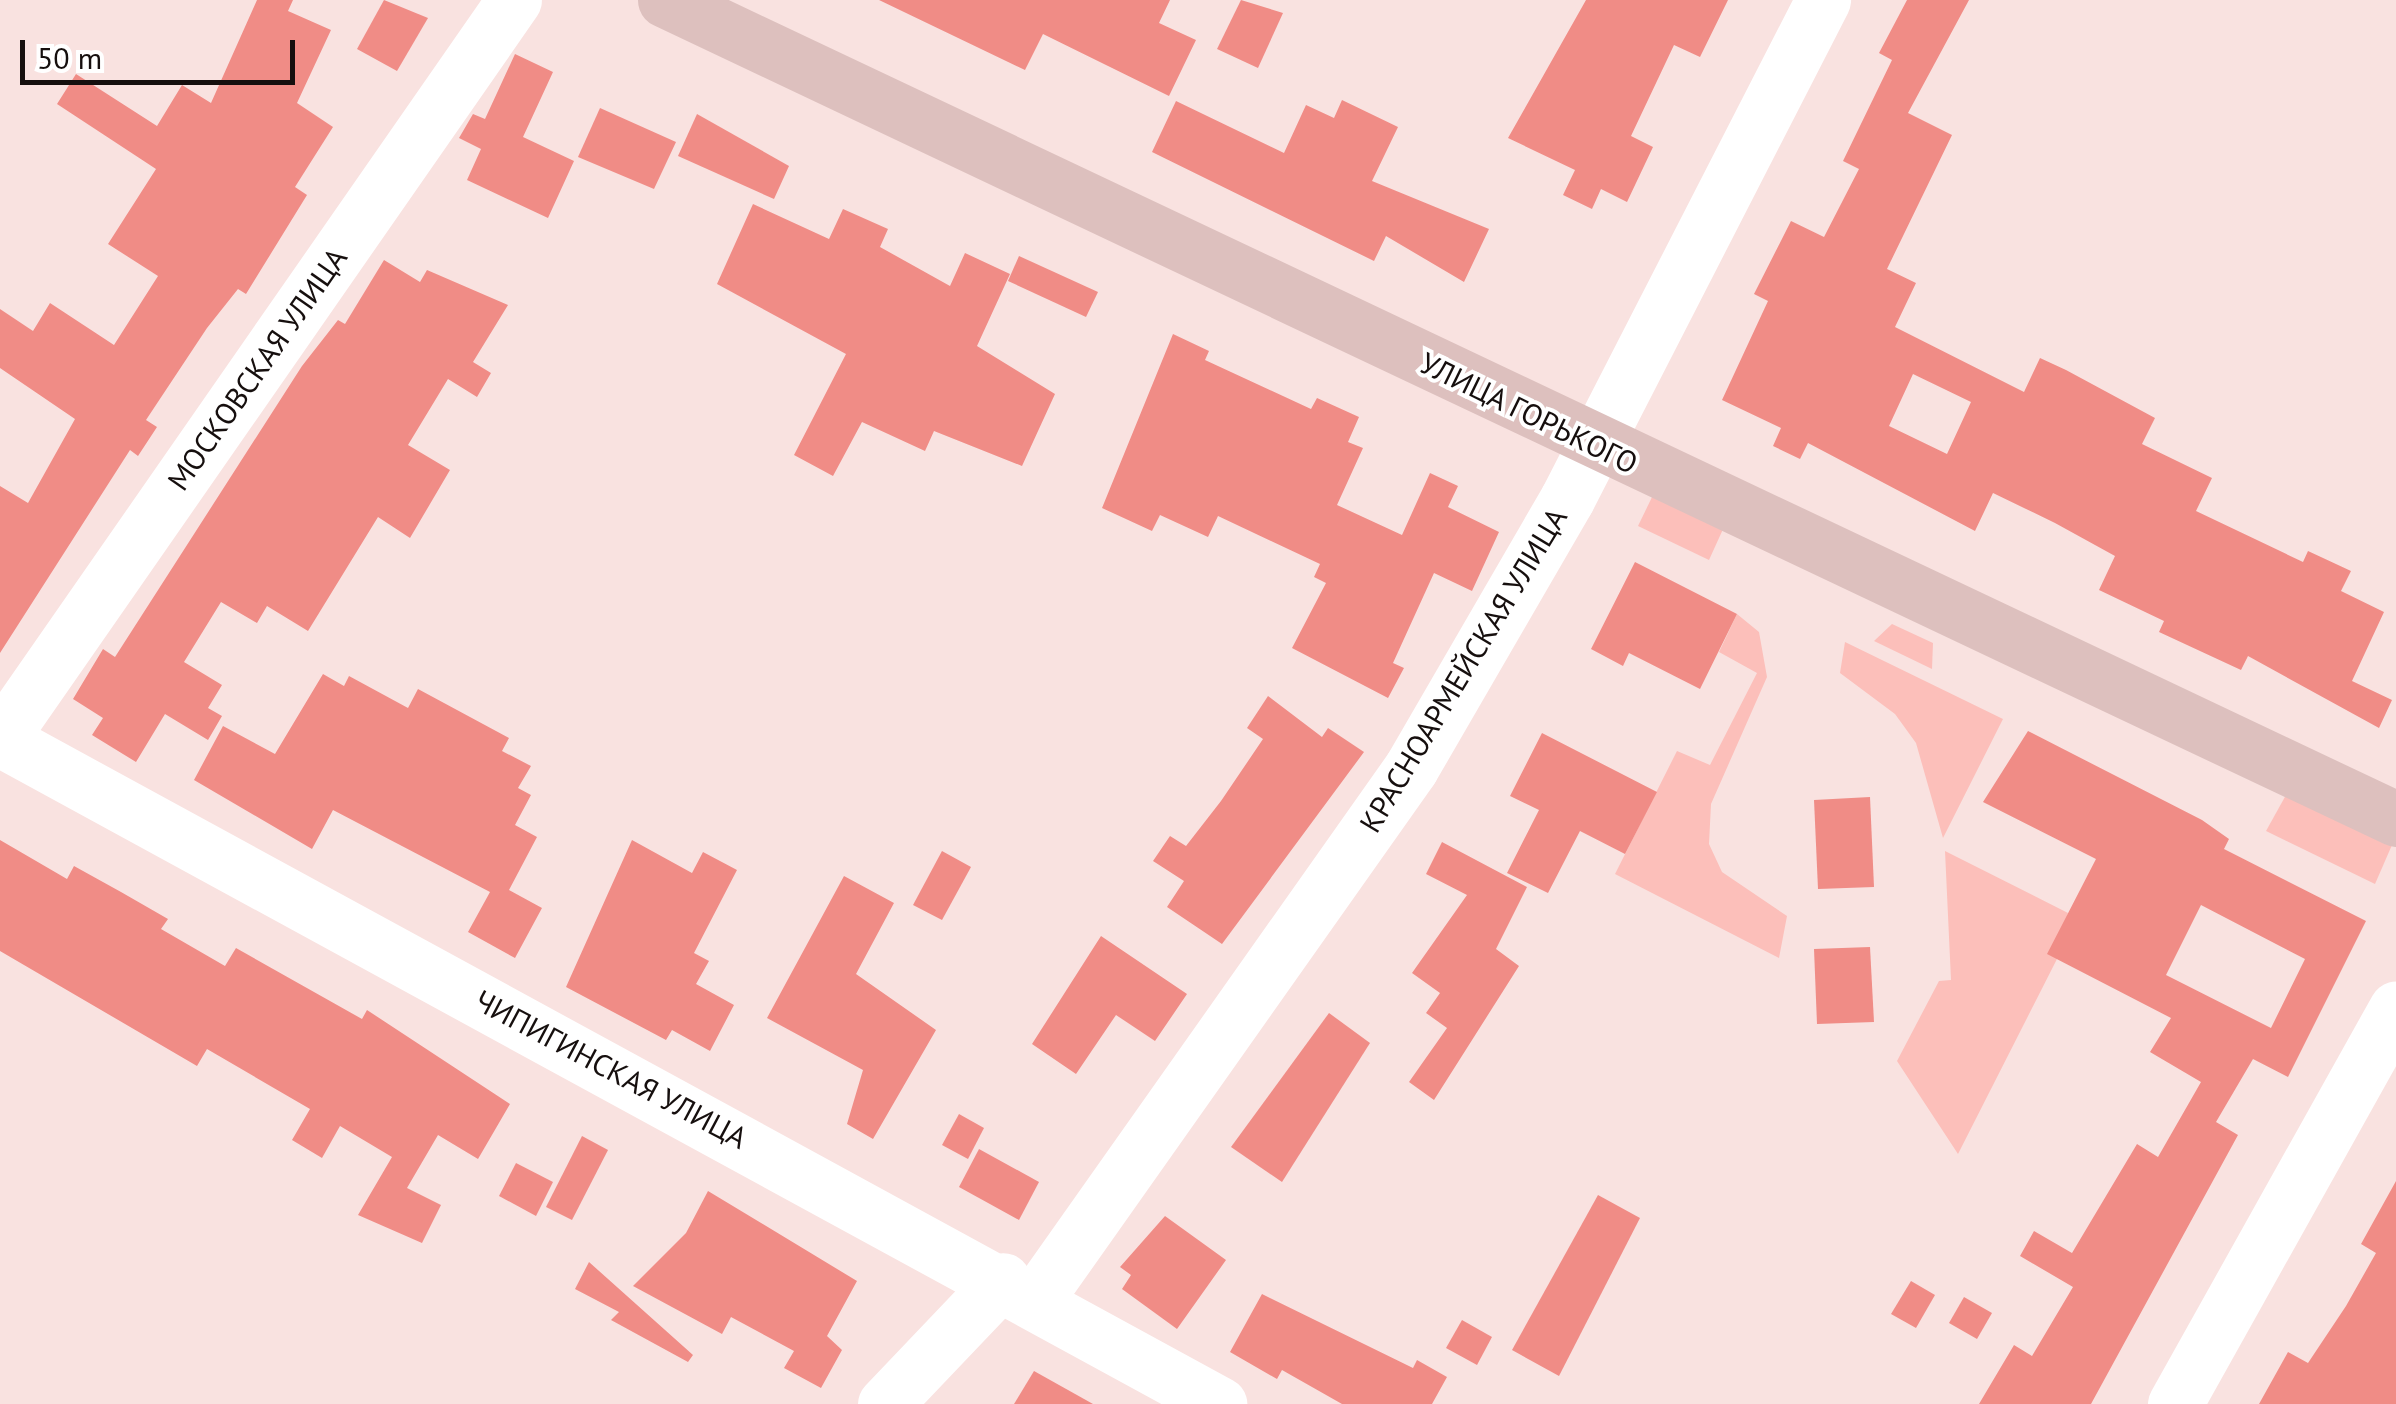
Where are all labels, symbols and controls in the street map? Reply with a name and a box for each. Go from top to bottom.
scale bar [25,20,300,82]
text: 50 m [37,38,102,77]
street label: МОСКОВСКАЯ УЛИЦА [160,241,354,497]
street label: УЛИЦА ГОРЬКОГО [1414,344,1644,482]
street label: КРАСНОАРМЕЙСКАЯ УЛИЦА [1352,501,1574,839]
street label: ЧИПИГИНСКАЯ УЛИЦА [468,982,754,1156]

